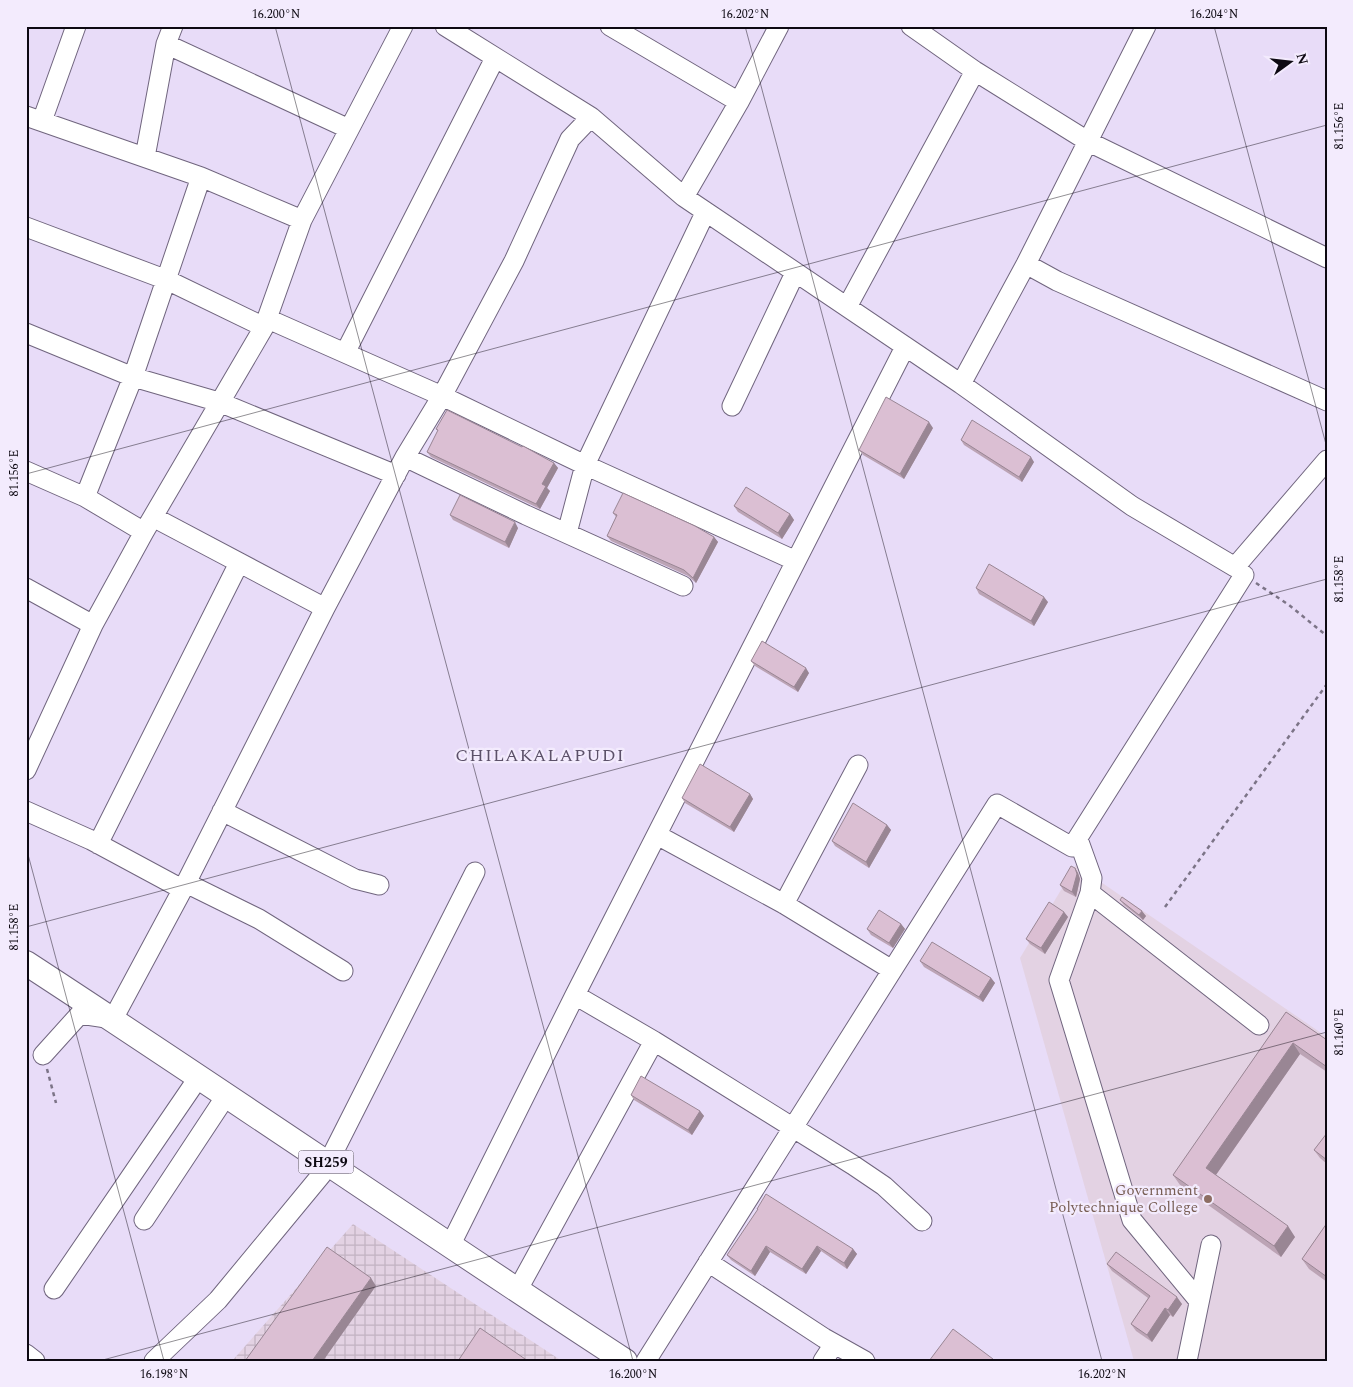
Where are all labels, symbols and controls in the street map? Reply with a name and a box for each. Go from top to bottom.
text: 16.200°N [252,5,300,24]
text: 16.202°N [721,5,769,24]
text: 16.204°N [1190,5,1238,24]
north arrow [1266,38,1316,88]
text: N [1290,51,1314,67]
text: 81.156°E [1330,103,1349,149]
text: 81.156°E [5,450,24,496]
text: 81.158°E [1330,556,1349,602]
district label: CHILAKALAPUDI [455,742,625,769]
text: 81.158°E [5,904,24,950]
text: 81.160°E [1330,1009,1349,1055]
road number: SH259 [298,1150,354,1174]
place label: Government Polytechnique College [1049,1179,1198,1219]
marker: Government Polytechnique College [1202,1193,1214,1205]
text: 16.198°N [140,1365,188,1384]
text: 16.200°N [609,1365,657,1384]
text: 16.202°N [1078,1365,1126,1384]

